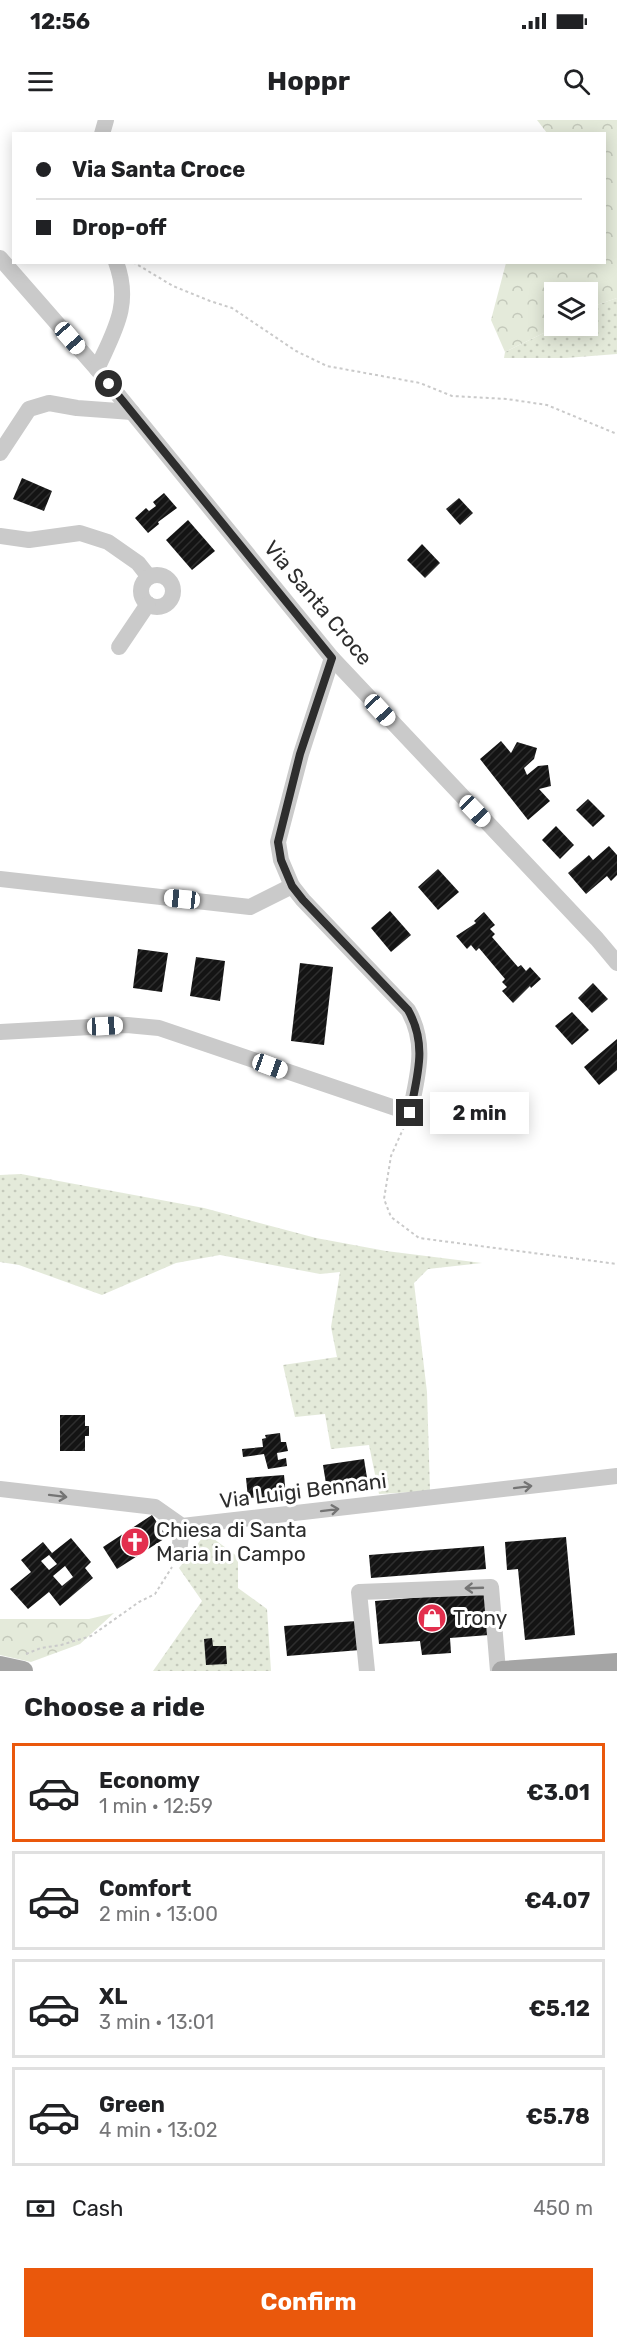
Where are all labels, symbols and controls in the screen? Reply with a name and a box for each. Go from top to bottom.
text: 12:56 [30,8,90,35]
icon: menu [24,65,57,98]
text: Hoppr [267,65,350,97]
icon: search [560,65,593,98]
text: Via Santa Croce [72,156,245,183]
text: Drop-off [72,214,167,241]
map controls [544,282,598,336]
button: layers [544,282,598,336]
car [51,319,89,357]
route start [95,370,122,397]
street label: Via Santa Croce [259,535,378,670]
car [361,691,399,729]
car [456,792,494,830]
car [163,888,201,910]
car [87,1016,123,1036]
car [250,1051,290,1081]
callout: 2 min [431,1092,530,1134]
route end [396,1099,423,1126]
text: 2 min [452,1101,507,1125]
street label: Via Luigi Bennani [218,1468,388,1513]
one-way arrow [513,1481,533,1492]
one-way arrow [48,1490,68,1501]
one-way arrow [319,1504,339,1515]
place label: Chiesa di Santa Maria in Campo [156,1517,307,1566]
church icon: Chiesa di Santa Maria in Campo [119,1526,151,1558]
one-way arrow [465,1582,485,1593]
shop icon: Trony [416,1602,448,1634]
place label: Trony [453,1605,508,1630]
text: Choose a ride [24,1691,205,1723]
icon: car [27,1766,81,1820]
text: Economy [99,1767,200,1794]
text: €3.01 [526,1779,590,1806]
text: 1 min · 12:59 [99,1794,213,1818]
icon: car [27,1874,81,1928]
text: Comfort [99,1875,191,1902]
text: €4.07 [524,1887,590,1914]
text: 2 min · 13:00 [99,1902,218,1926]
icon: car [27,1982,81,2036]
text: XL [99,1983,127,2010]
text: €5.12 [529,1995,590,2022]
text: 3 min · 13:01 [99,2010,214,2034]
icon: car [27,2090,81,2144]
text: Green [99,2091,165,2118]
text: €5.78 [526,2103,590,2130]
text: 4 min · 13:02 [99,2118,218,2142]
icon: cash [24,2192,57,2225]
text: Cash [72,2195,123,2222]
text: 450 m [533,2196,593,2220]
button: Confirm [24,2268,593,2337]

